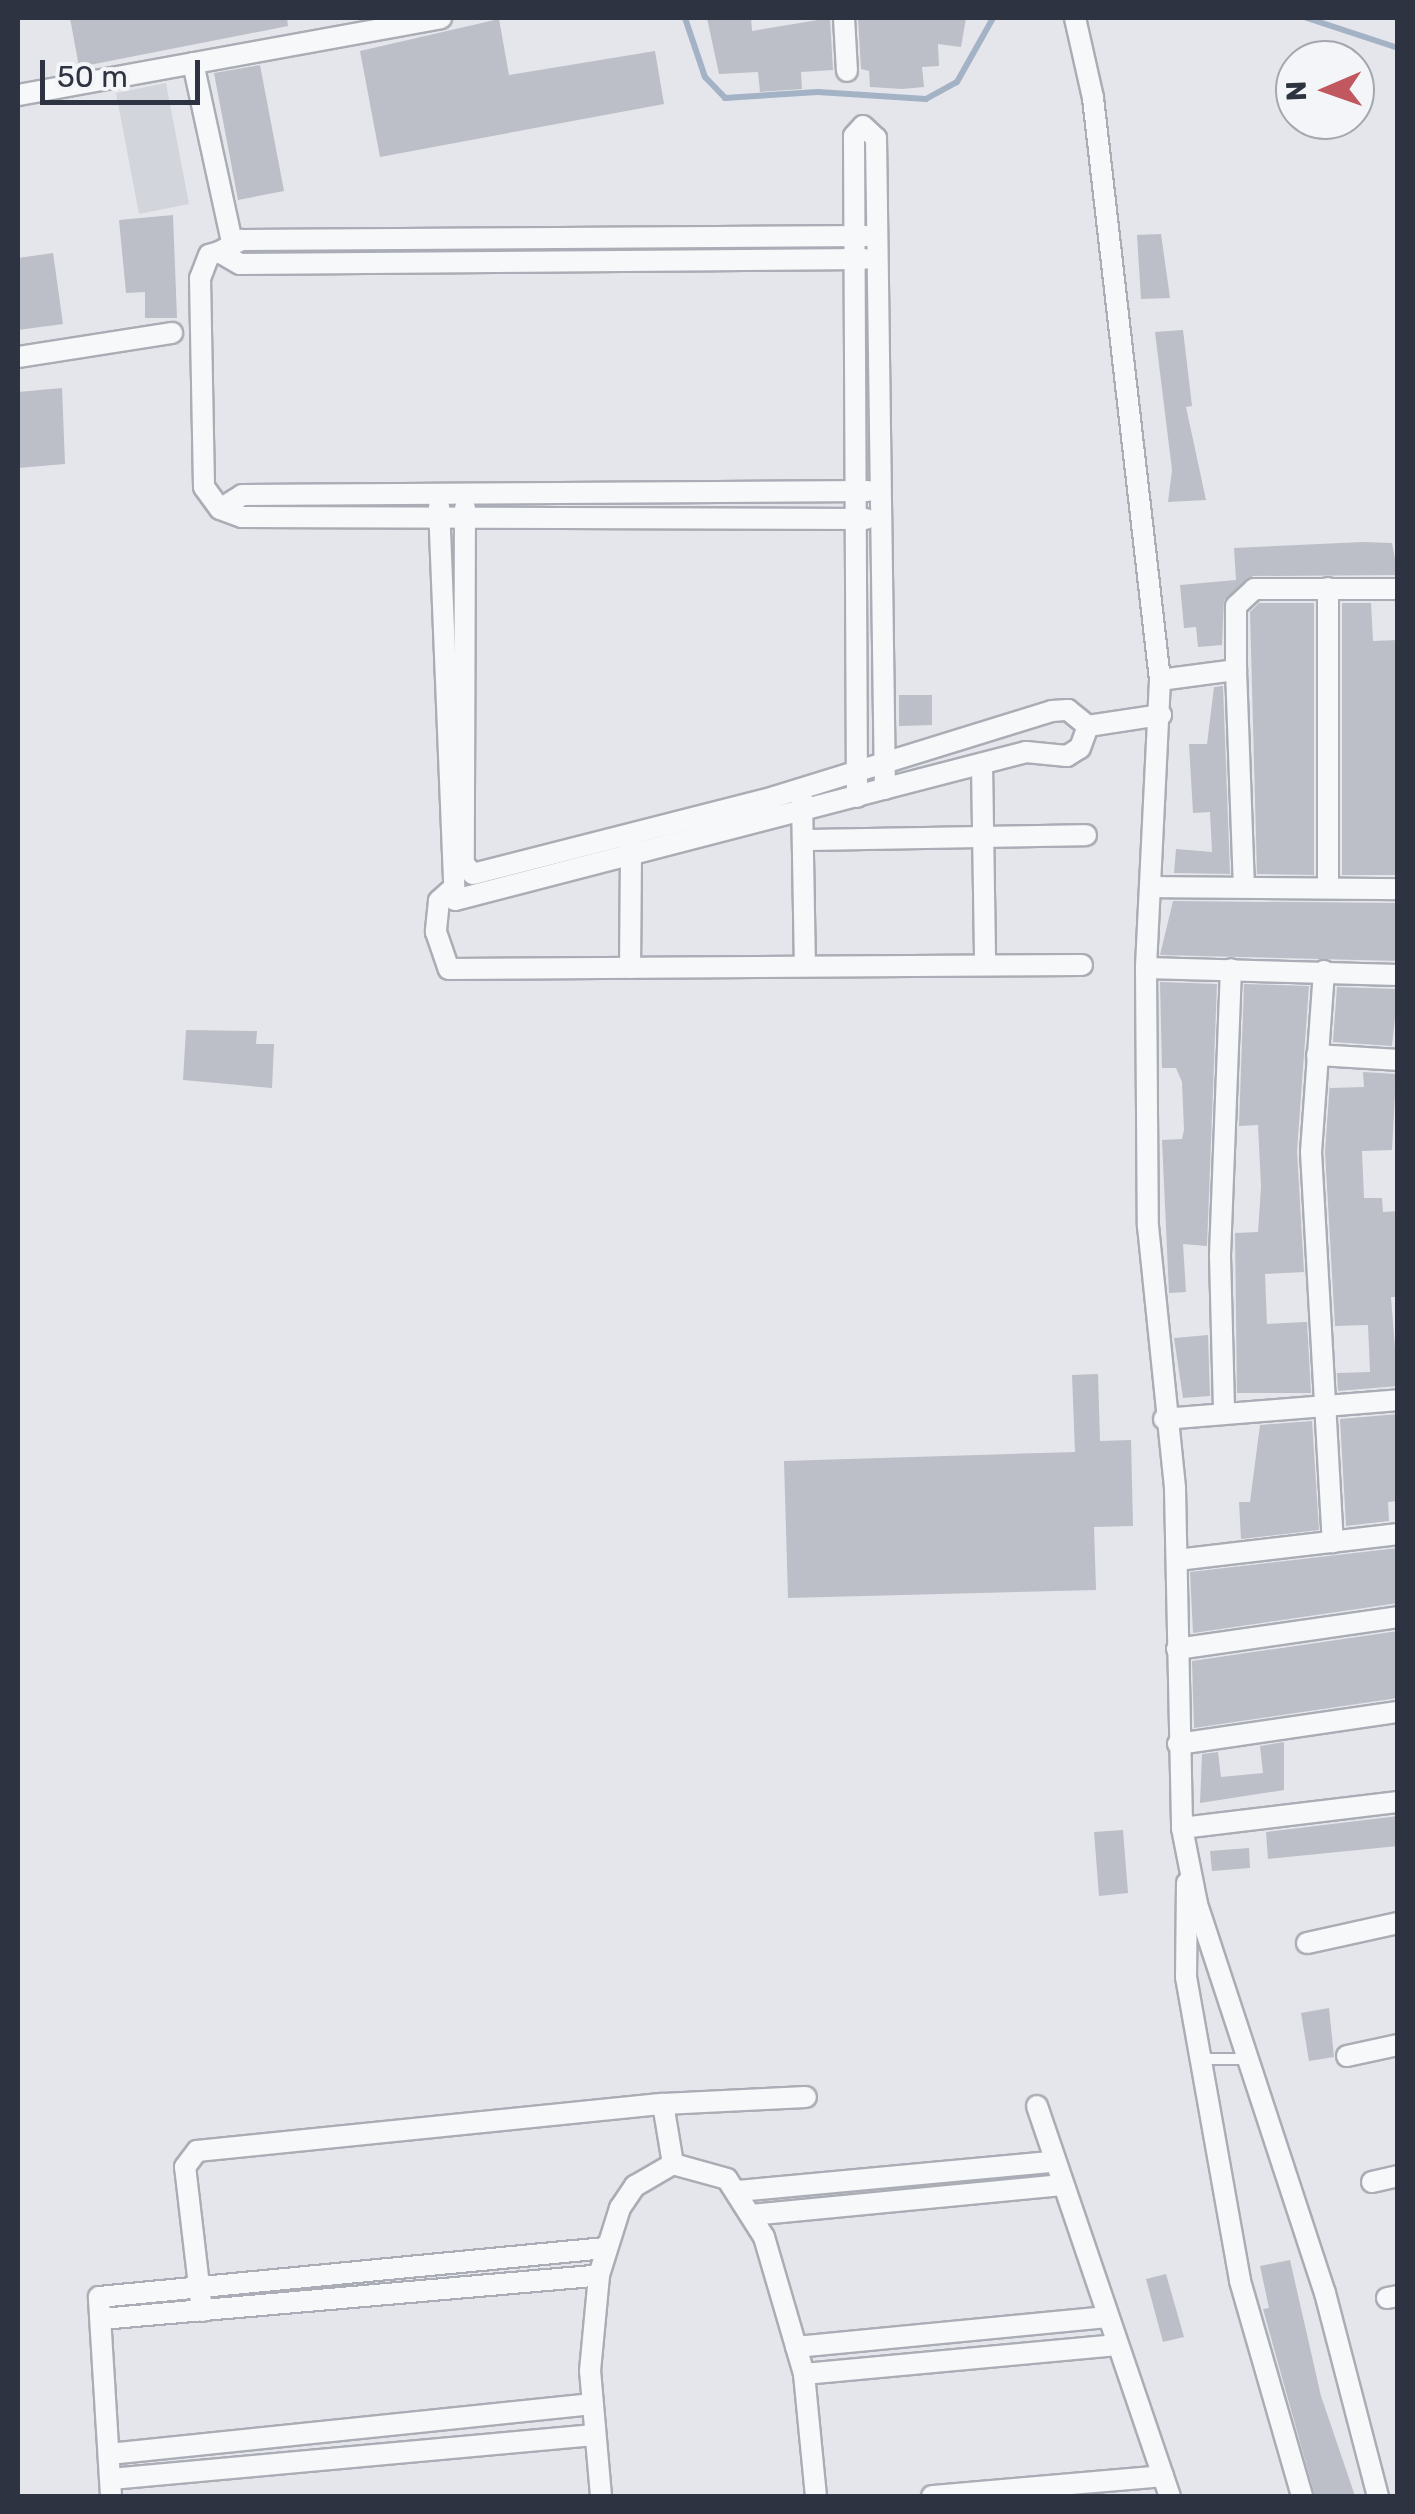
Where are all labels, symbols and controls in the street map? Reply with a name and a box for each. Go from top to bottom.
scale bar [45,40,205,102]
north arrow [1275,40,1375,140]
text: 50 m [57,59,128,95]
text: N [1280,80,1313,102]

